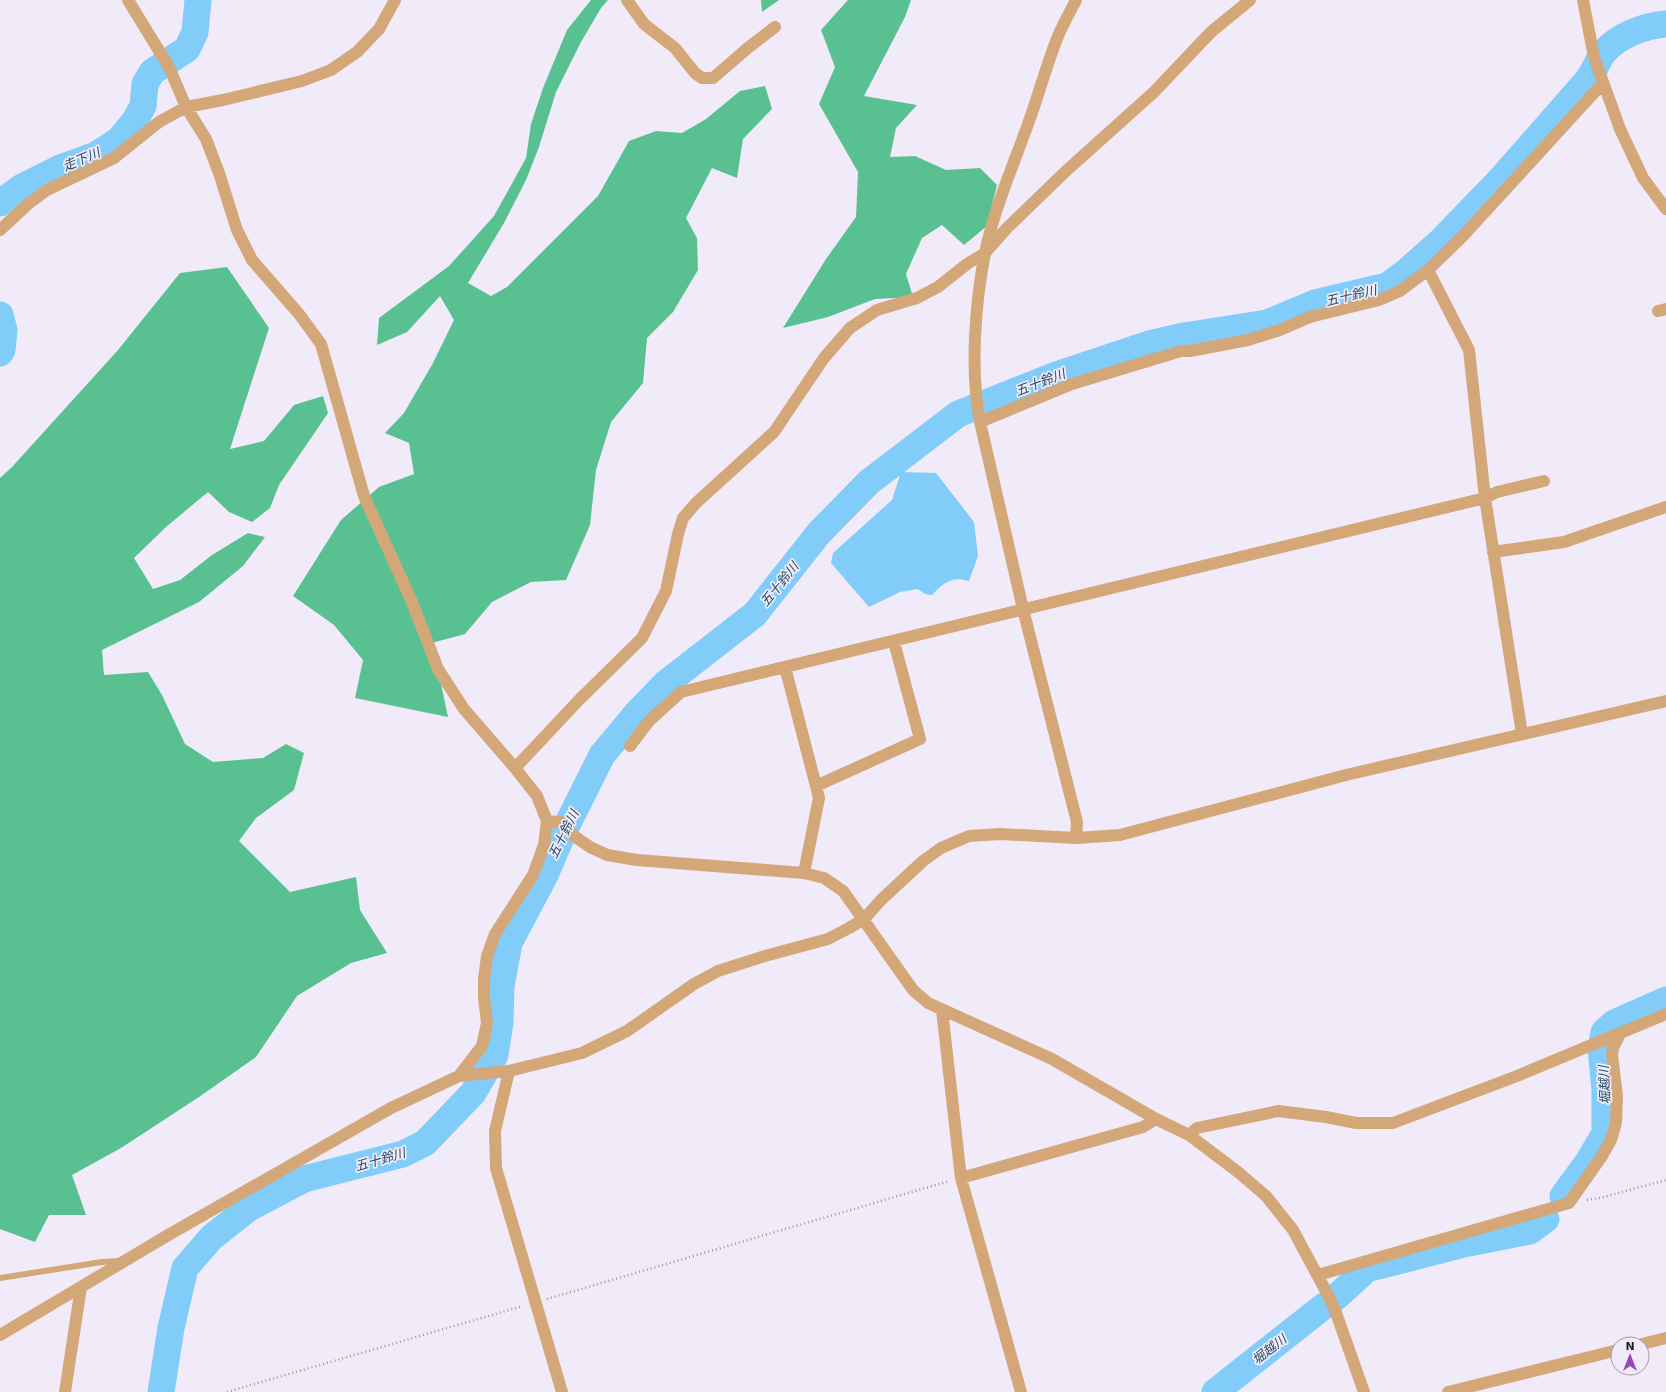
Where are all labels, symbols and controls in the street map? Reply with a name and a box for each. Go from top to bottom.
water label: 走下川 [60,144,104,174]
water label: 五十鈴川 [1324,282,1380,309]
water label: 五十鈴川 [1013,365,1069,399]
water label: 五十鈴川 [757,558,803,609]
water label: 五十鈴川 [545,806,582,861]
water label: 堀越川 [1596,1063,1613,1105]
water label: 五十鈴川 [353,1145,409,1174]
water label: 堀越川 [1249,1330,1291,1367]
north arrow [1610,1336,1650,1376]
text: N [1625,1340,1635,1353]

